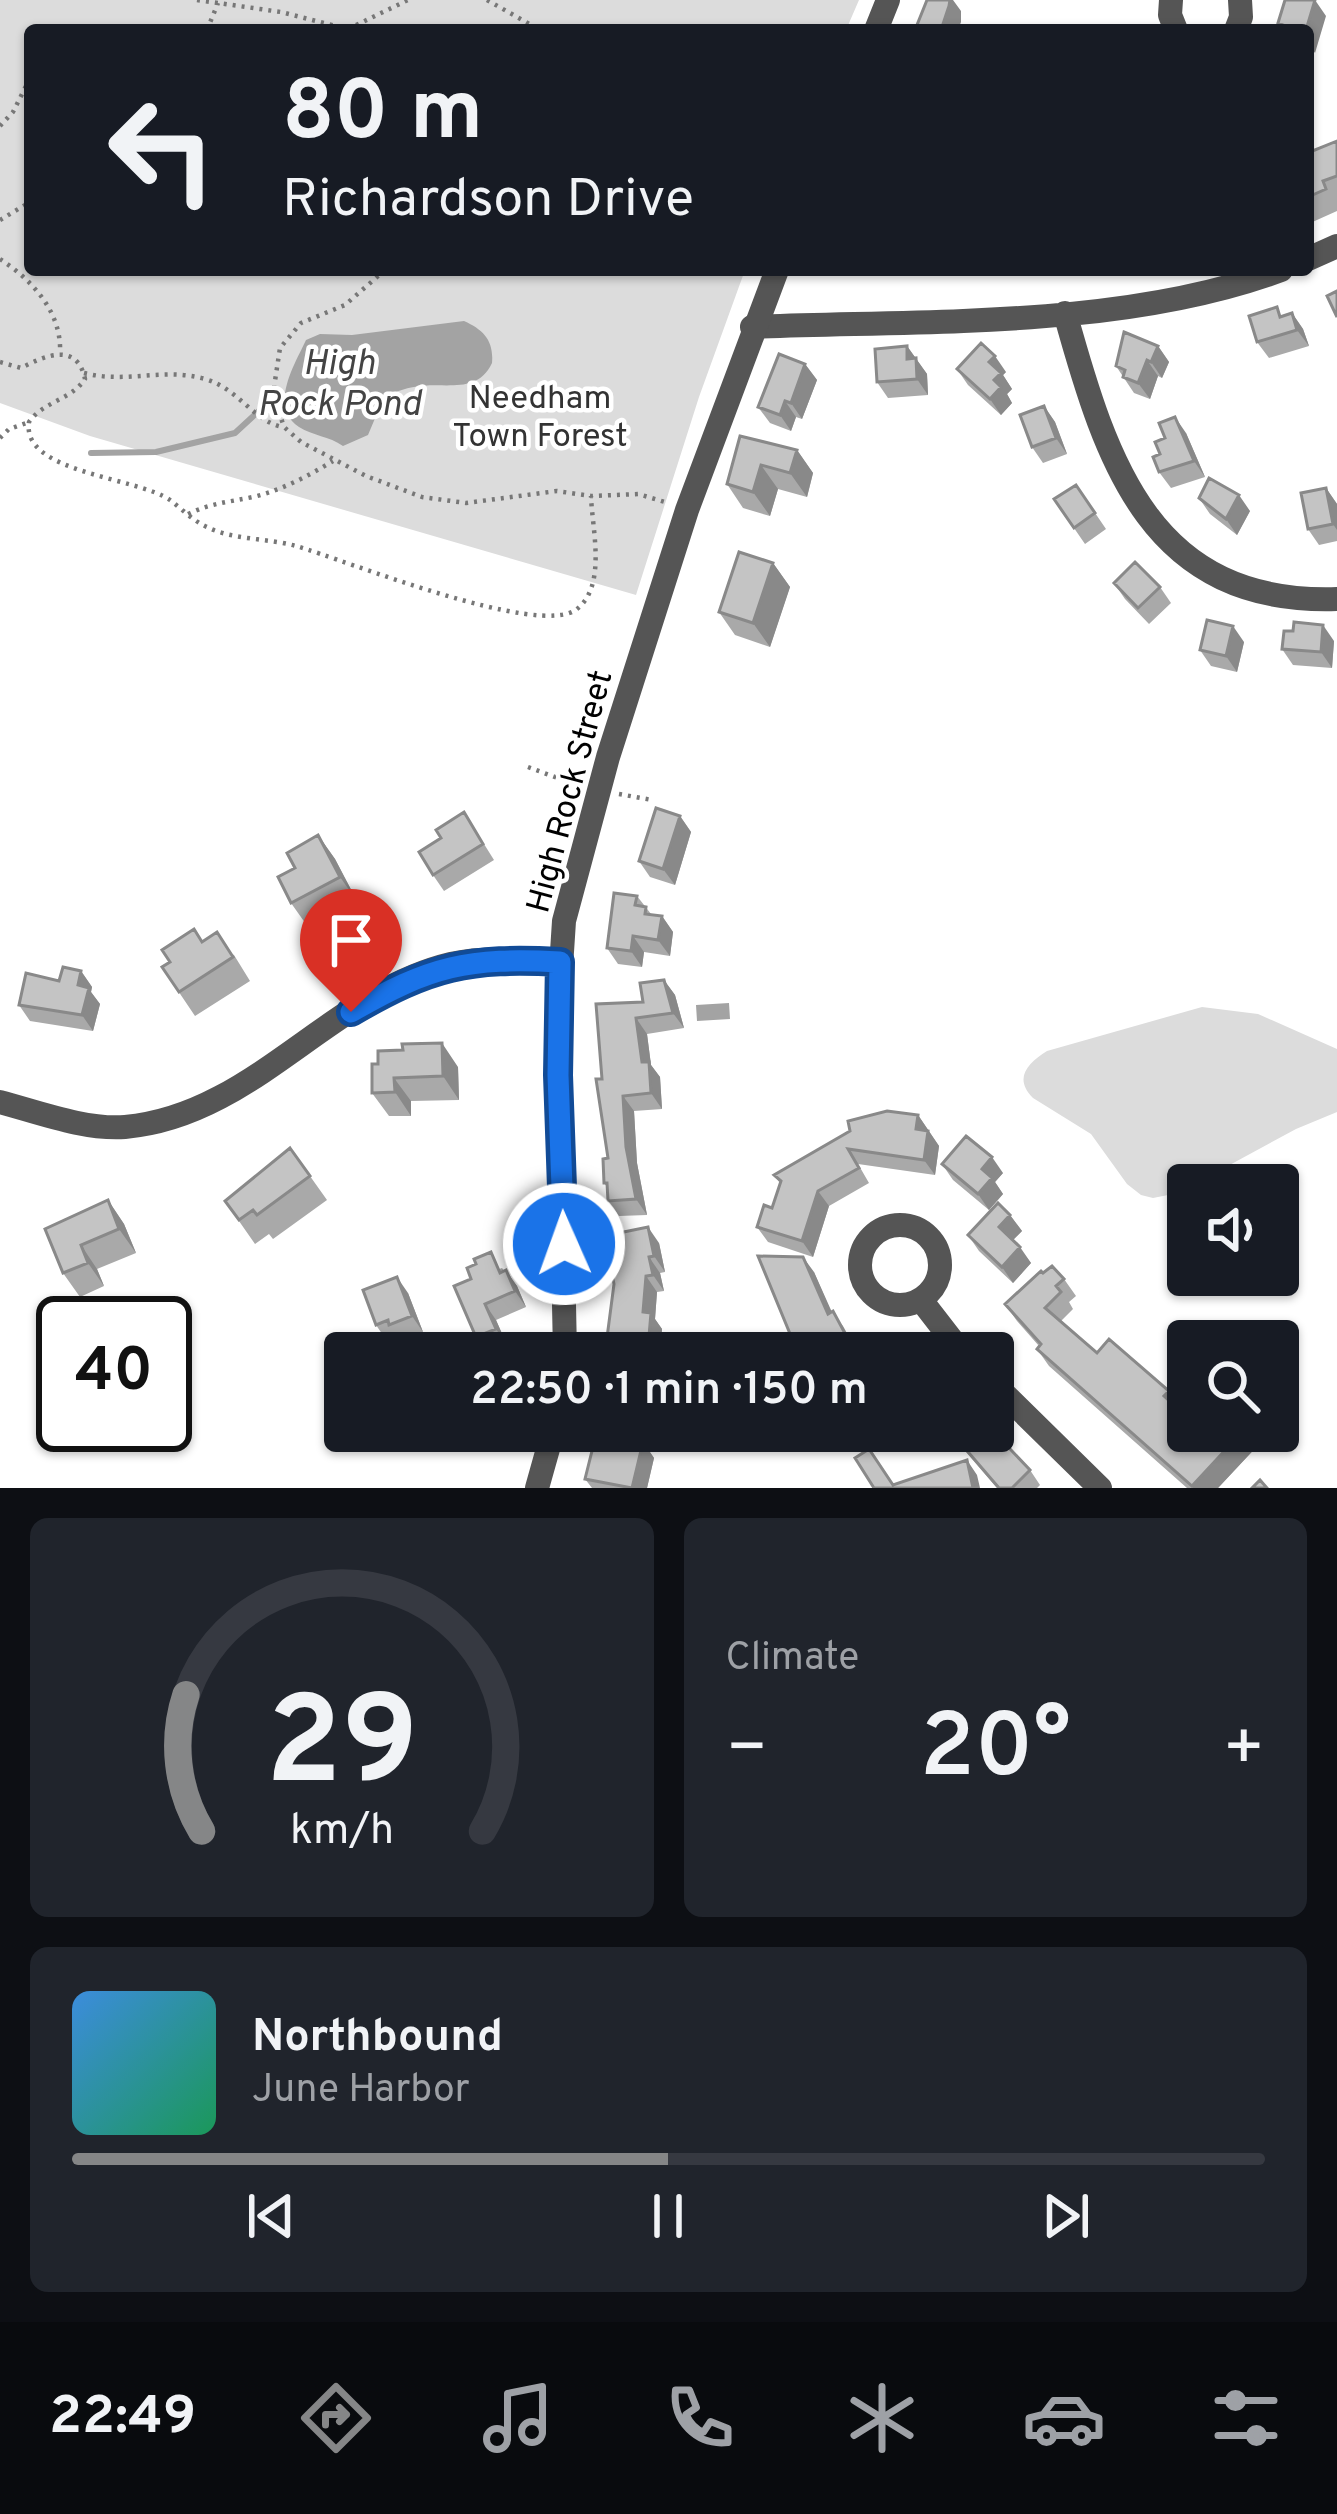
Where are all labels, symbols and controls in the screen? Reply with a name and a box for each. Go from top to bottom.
text: 80 m [282,63,483,169]
icon: left [84,72,240,228]
text: Richardson Drive [282,167,694,236]
water label: High Rock Pond [257,342,423,429]
park label: Needham Town Forest [452,379,628,459]
street label: High Rock Street [519,666,624,918]
pin [300,889,402,1012]
icon: arrive [318,907,384,973]
map controls [1167,1164,1299,1452]
button: sound [1167,1164,1299,1296]
position arrow [501,1181,627,1307]
speed limit sign: 40 [36,1296,192,1452]
button: search [1167,1320,1299,1452]
text: 22:50 · 1 min · 150 m [470,1363,868,1420]
text: Climate [726,1635,859,1684]
text: 29 [265,1670,418,1828]
text: 20° [920,1695,1071,1808]
text: − [726,1710,768,1793]
text: + [1222,1710,1265,1793]
text: km/h [290,1804,394,1858]
text: Northbound [252,2010,503,2067]
text: June Harbor [252,2067,470,2116]
icon: previous [238,2183,304,2249]
icon: pause [635,2183,701,2249]
icon: next [1033,2183,1099,2249]
icon: directions [294,2376,378,2460]
icon: music [476,2376,560,2460]
icon: phone [658,2376,742,2460]
icon: climate [840,2376,924,2460]
icon: car [1022,2376,1106,2460]
icon: filters [1204,2376,1288,2460]
text: 22:49 [49,2384,196,2453]

